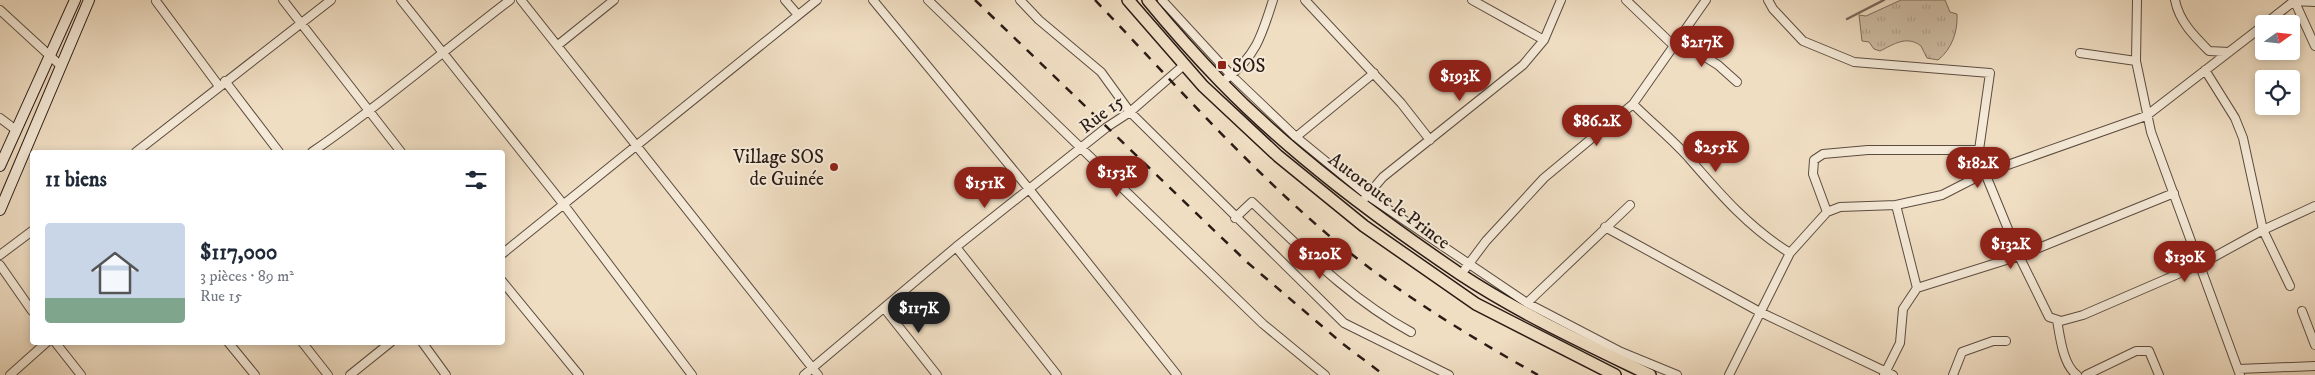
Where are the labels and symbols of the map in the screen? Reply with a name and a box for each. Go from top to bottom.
north arrow [2255,15,2300,60]
pin: $217K [1667,26,1737,68]
place label: SOS [1232,55,1265,78]
marker: SOS [1216,59,1228,71]
pin: $193K [1425,59,1495,102]
street label: Rue 15 [1075,90,1129,138]
pin: $86.2K [1556,104,1638,147]
pin: $255K [1681,130,1751,173]
place label: Village SOS de Guinée [732,146,824,191]
pin: $182K [1943,146,2013,189]
street label: Autoroute le Prince [1324,148,1455,255]
pin: $153K [1082,156,1152,198]
marker: Village SOS de Guinée [828,161,840,173]
pin: $151K [950,166,1020,209]
pin: $132K [1976,228,2046,270]
pin: $120K [1285,238,1355,280]
pin: $130K [2150,240,2220,283]
pin: $117K [884,292,954,334]

